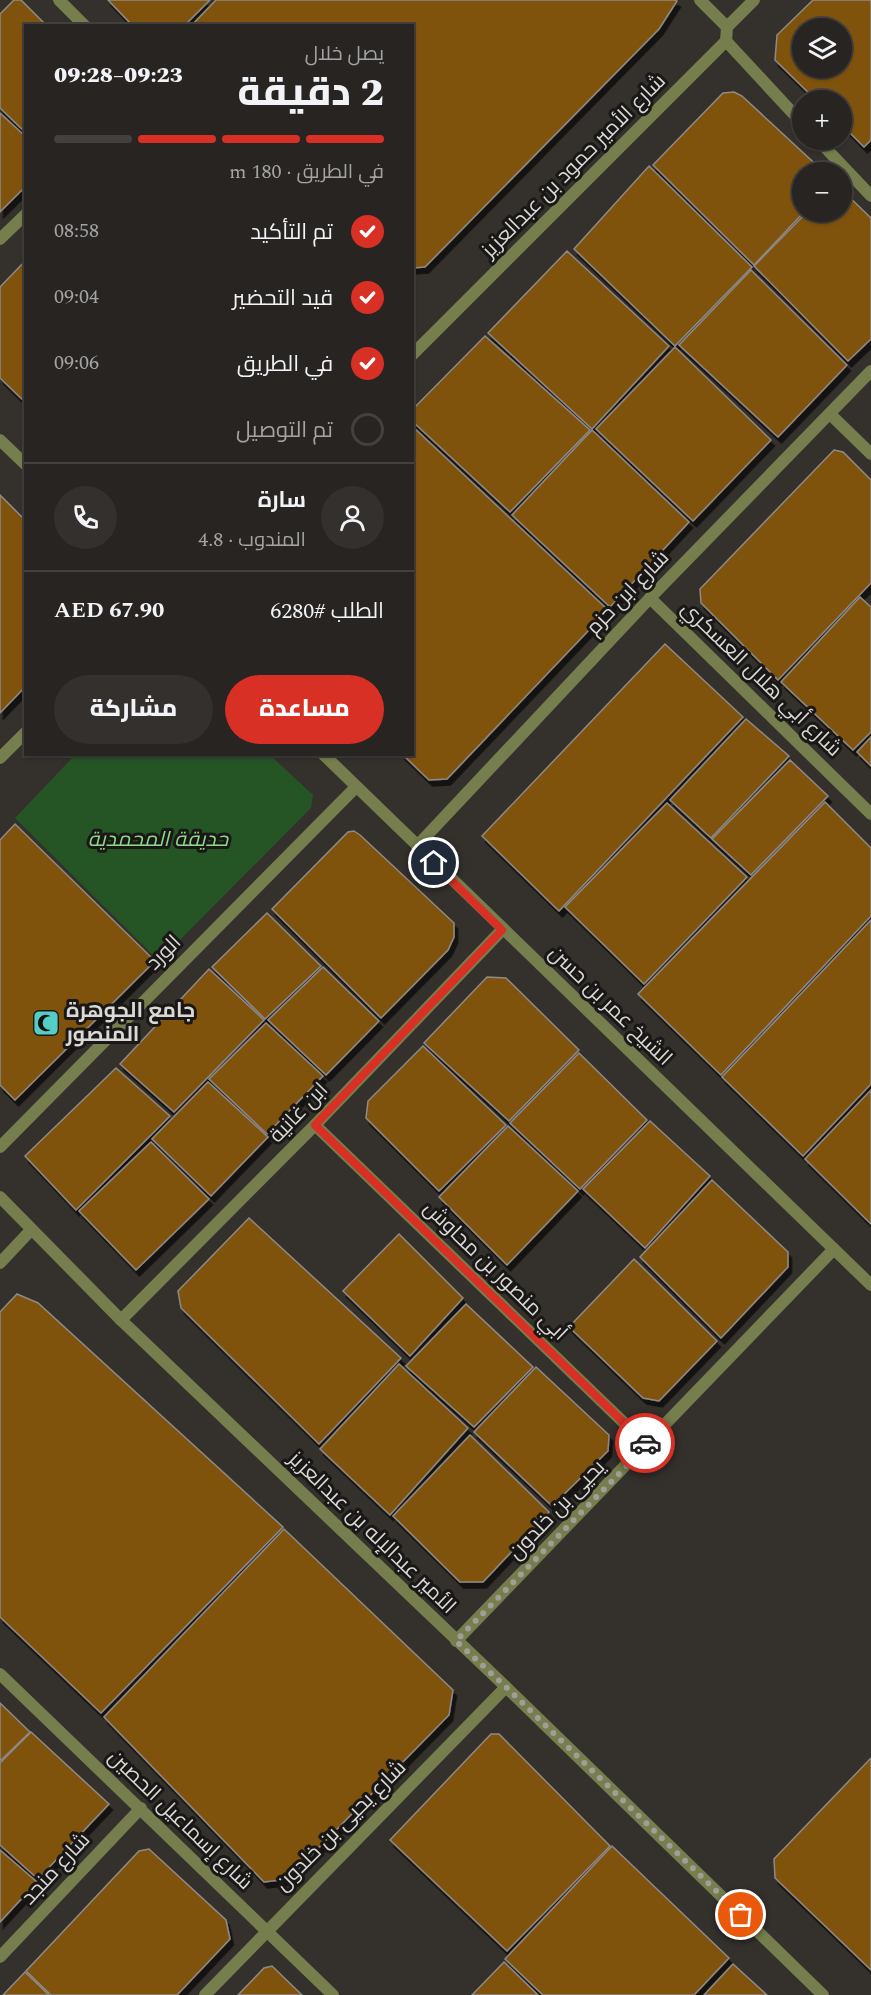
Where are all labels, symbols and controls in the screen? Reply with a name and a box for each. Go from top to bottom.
map controls [792,18,852,222]
button: layers [792,18,852,78]
text: يصل خلال [305,39,384,69]
text: 09:23–09:28 [54,59,183,92]
text: 2 دقيقة [238,64,384,123]
street label: شارع الأمير حمود بن عبدالعزيز [474,66,674,266]
button: + [792,90,852,150]
text: في الطريق · 180 m [229,157,384,187]
button: − [792,162,852,222]
icon: check [351,215,384,248]
text: 08:58 [54,216,99,246]
text: تم التأكيد [250,216,333,249]
icon: check [351,281,384,314]
text: 09:04 [54,282,99,312]
text: قيد التحضير [232,282,333,315]
icon: check [351,347,384,380]
text: 09:06 [54,348,99,378]
text: في الطريق [237,348,333,381]
text: تم التوصيل [236,414,333,447]
text: سارة [258,484,306,517]
button: phone [54,486,117,549]
button: person [321,486,384,549]
text: المندوب · 4.8 [198,525,306,555]
street label: شارع ابن حزم [579,543,677,643]
text: AED 67.90 [54,594,164,627]
street label: شارع أبي هلال العسكري [673,594,849,764]
text: الطلب #6280 [270,595,384,628]
button: مشاركة [54,675,213,744]
button: مساعدة [225,675,384,744]
park label: حديقة المحمدية [88,824,230,856]
pin [408,837,459,888]
icon: home [417,846,450,879]
street label: الورد [139,928,189,978]
street label: الشيخ عمر بن حسن [541,938,679,1074]
place label: جامع الجوهرة المنصور [65,995,195,1051]
mosque icon: جامع الجوهرة المنصور [31,1008,61,1038]
street label: ابن غانية [262,1075,336,1151]
street label: أبي منصور بن محاوش [415,1193,575,1349]
courier [615,1413,675,1473]
icon: car [629,1427,662,1460]
street label: الأمير عبدالإله بن عبدالعزيز [280,1443,463,1622]
street label: يحيى بن خلدون [501,1452,613,1567]
street label: شارع إسماعيل الحصين [100,1742,260,1898]
street label: شارع يحيى بن خلدون [268,1753,414,1899]
street label: شارع منجد [14,1825,98,1913]
pin [715,1889,766,1940]
icon: bag [724,1898,757,1931]

